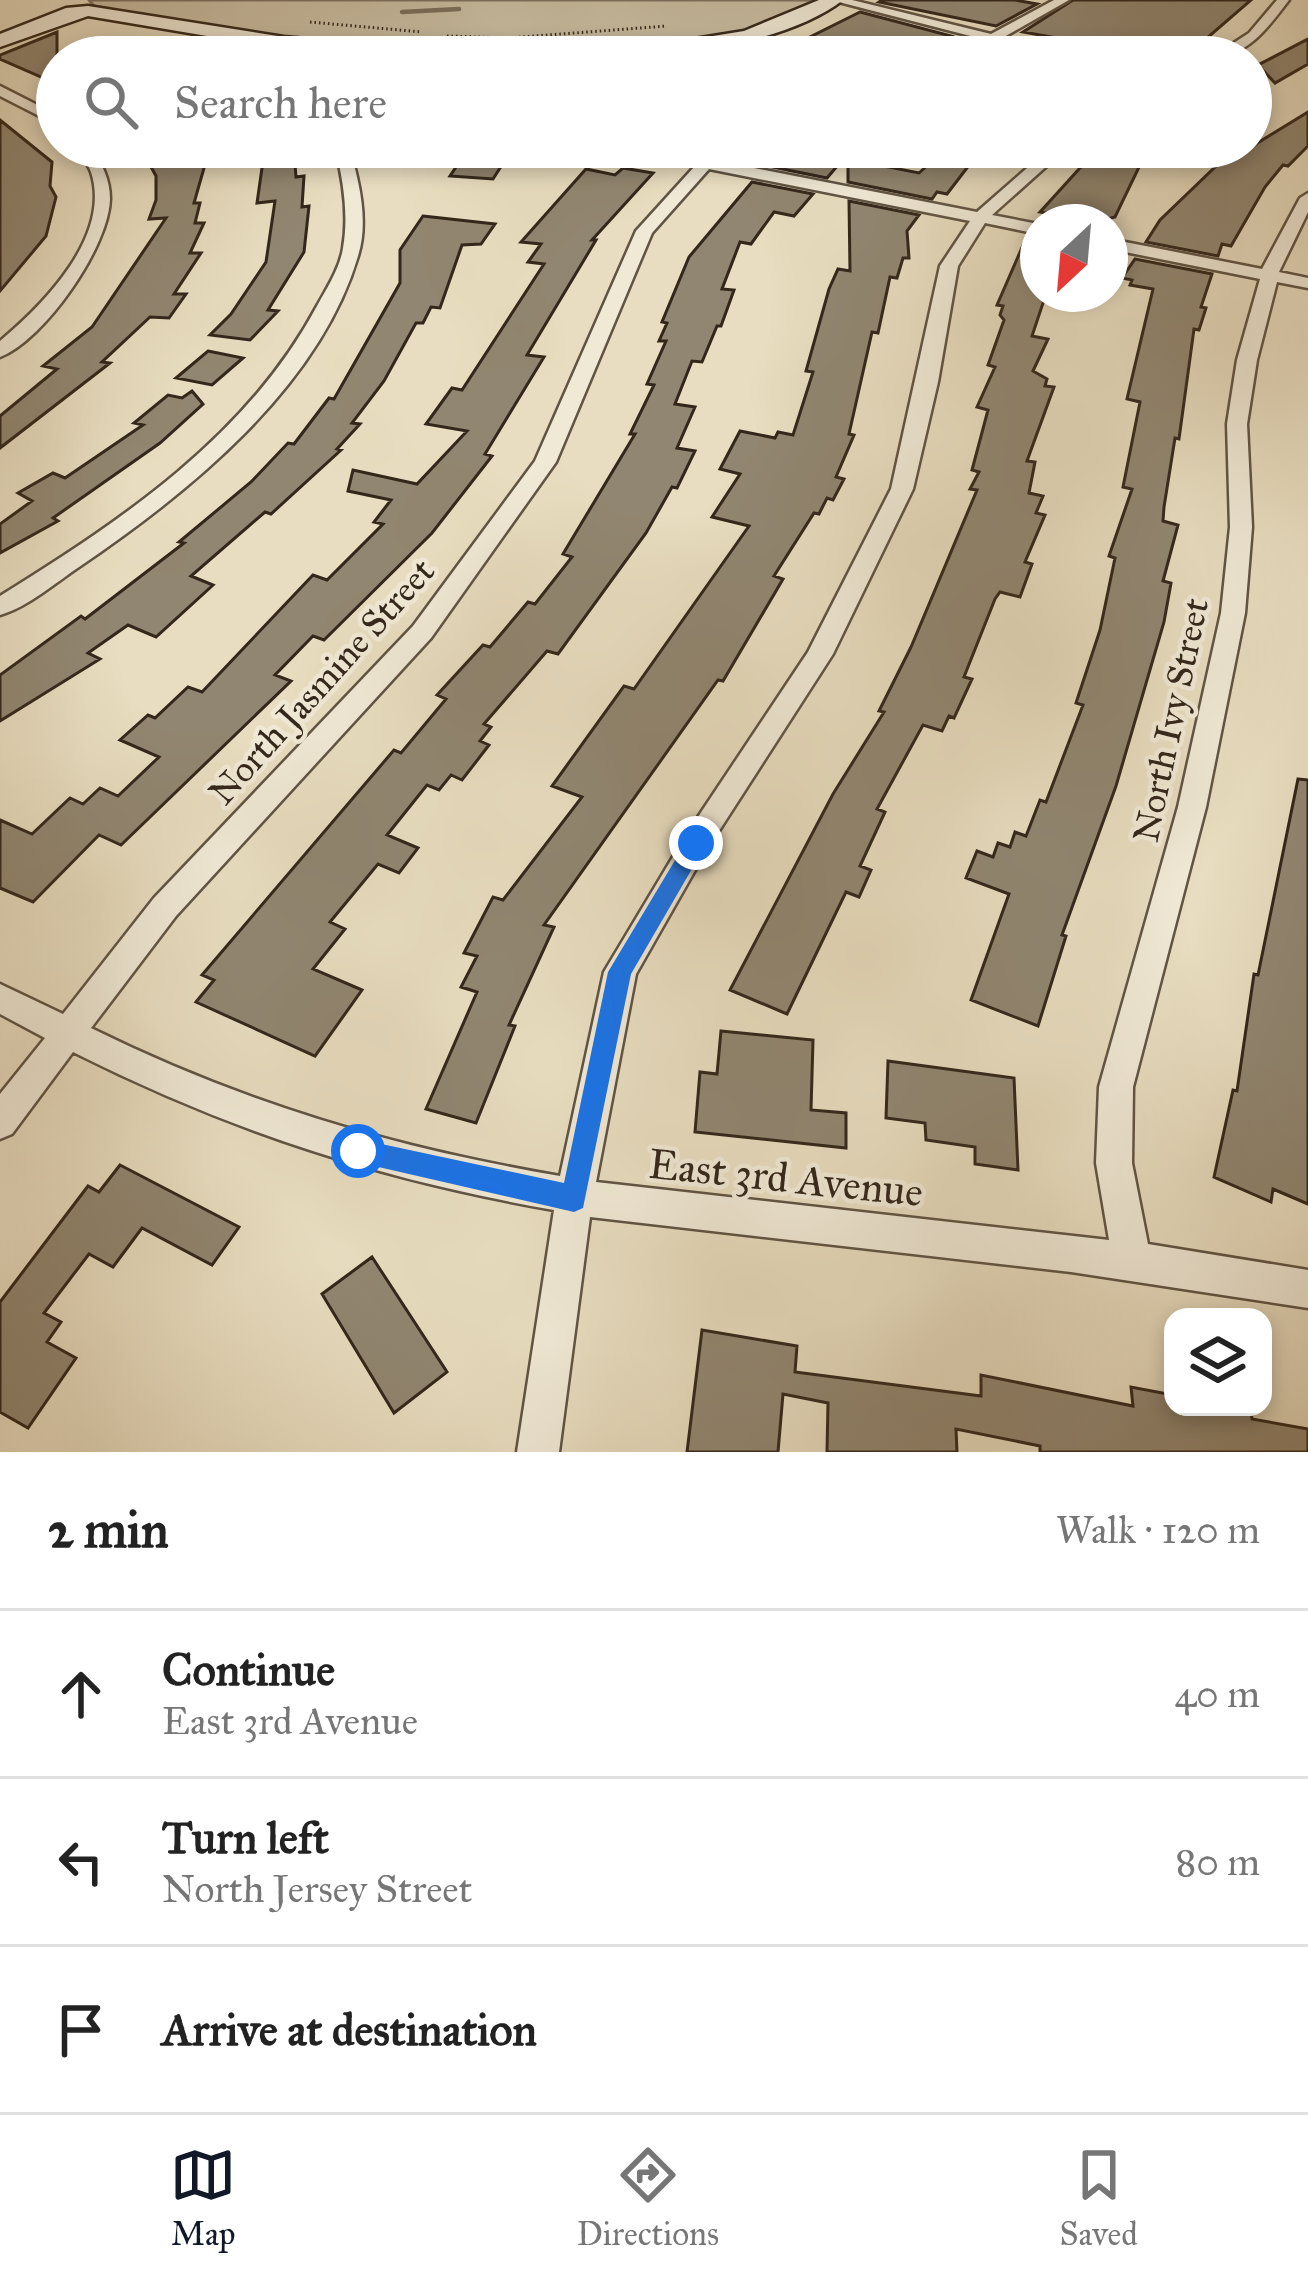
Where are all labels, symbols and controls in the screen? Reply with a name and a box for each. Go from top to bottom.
search box [36,36,1272,168]
icon: search [78,69,144,135]
text: Search here [174,75,387,130]
north arrow [1020,204,1128,312]
street label: North Jasmine Street [200,549,444,814]
street label: North Ivy Street [1124,594,1218,846]
route end [669,816,723,870]
route start [331,1124,385,1178]
street label: East 3rd Avenue [646,1138,926,1218]
map controls [1164,1308,1272,1416]
button: layers [1164,1308,1272,1416]
text: 2 min [48,1499,169,1561]
text: Walk · 120 m [1056,1506,1260,1554]
text: Continue [162,1642,335,1697]
icon: ahead [48,1661,114,1727]
text: 40 m [1174,1670,1260,1718]
text: East 3rd Avenue [162,1697,418,1745]
text: Turn left [162,1810,329,1865]
icon: left [48,1829,114,1895]
text: 80 m [1175,1838,1260,1886]
text: North Jersey Street [162,1865,472,1913]
icon: arrive [48,1997,114,2063]
text: Arrive at destination [162,2002,537,2057]
tab: Map [170,2142,236,2254]
tab: Directions [577,2142,719,2254]
tab: Saved [1059,2142,1138,2254]

